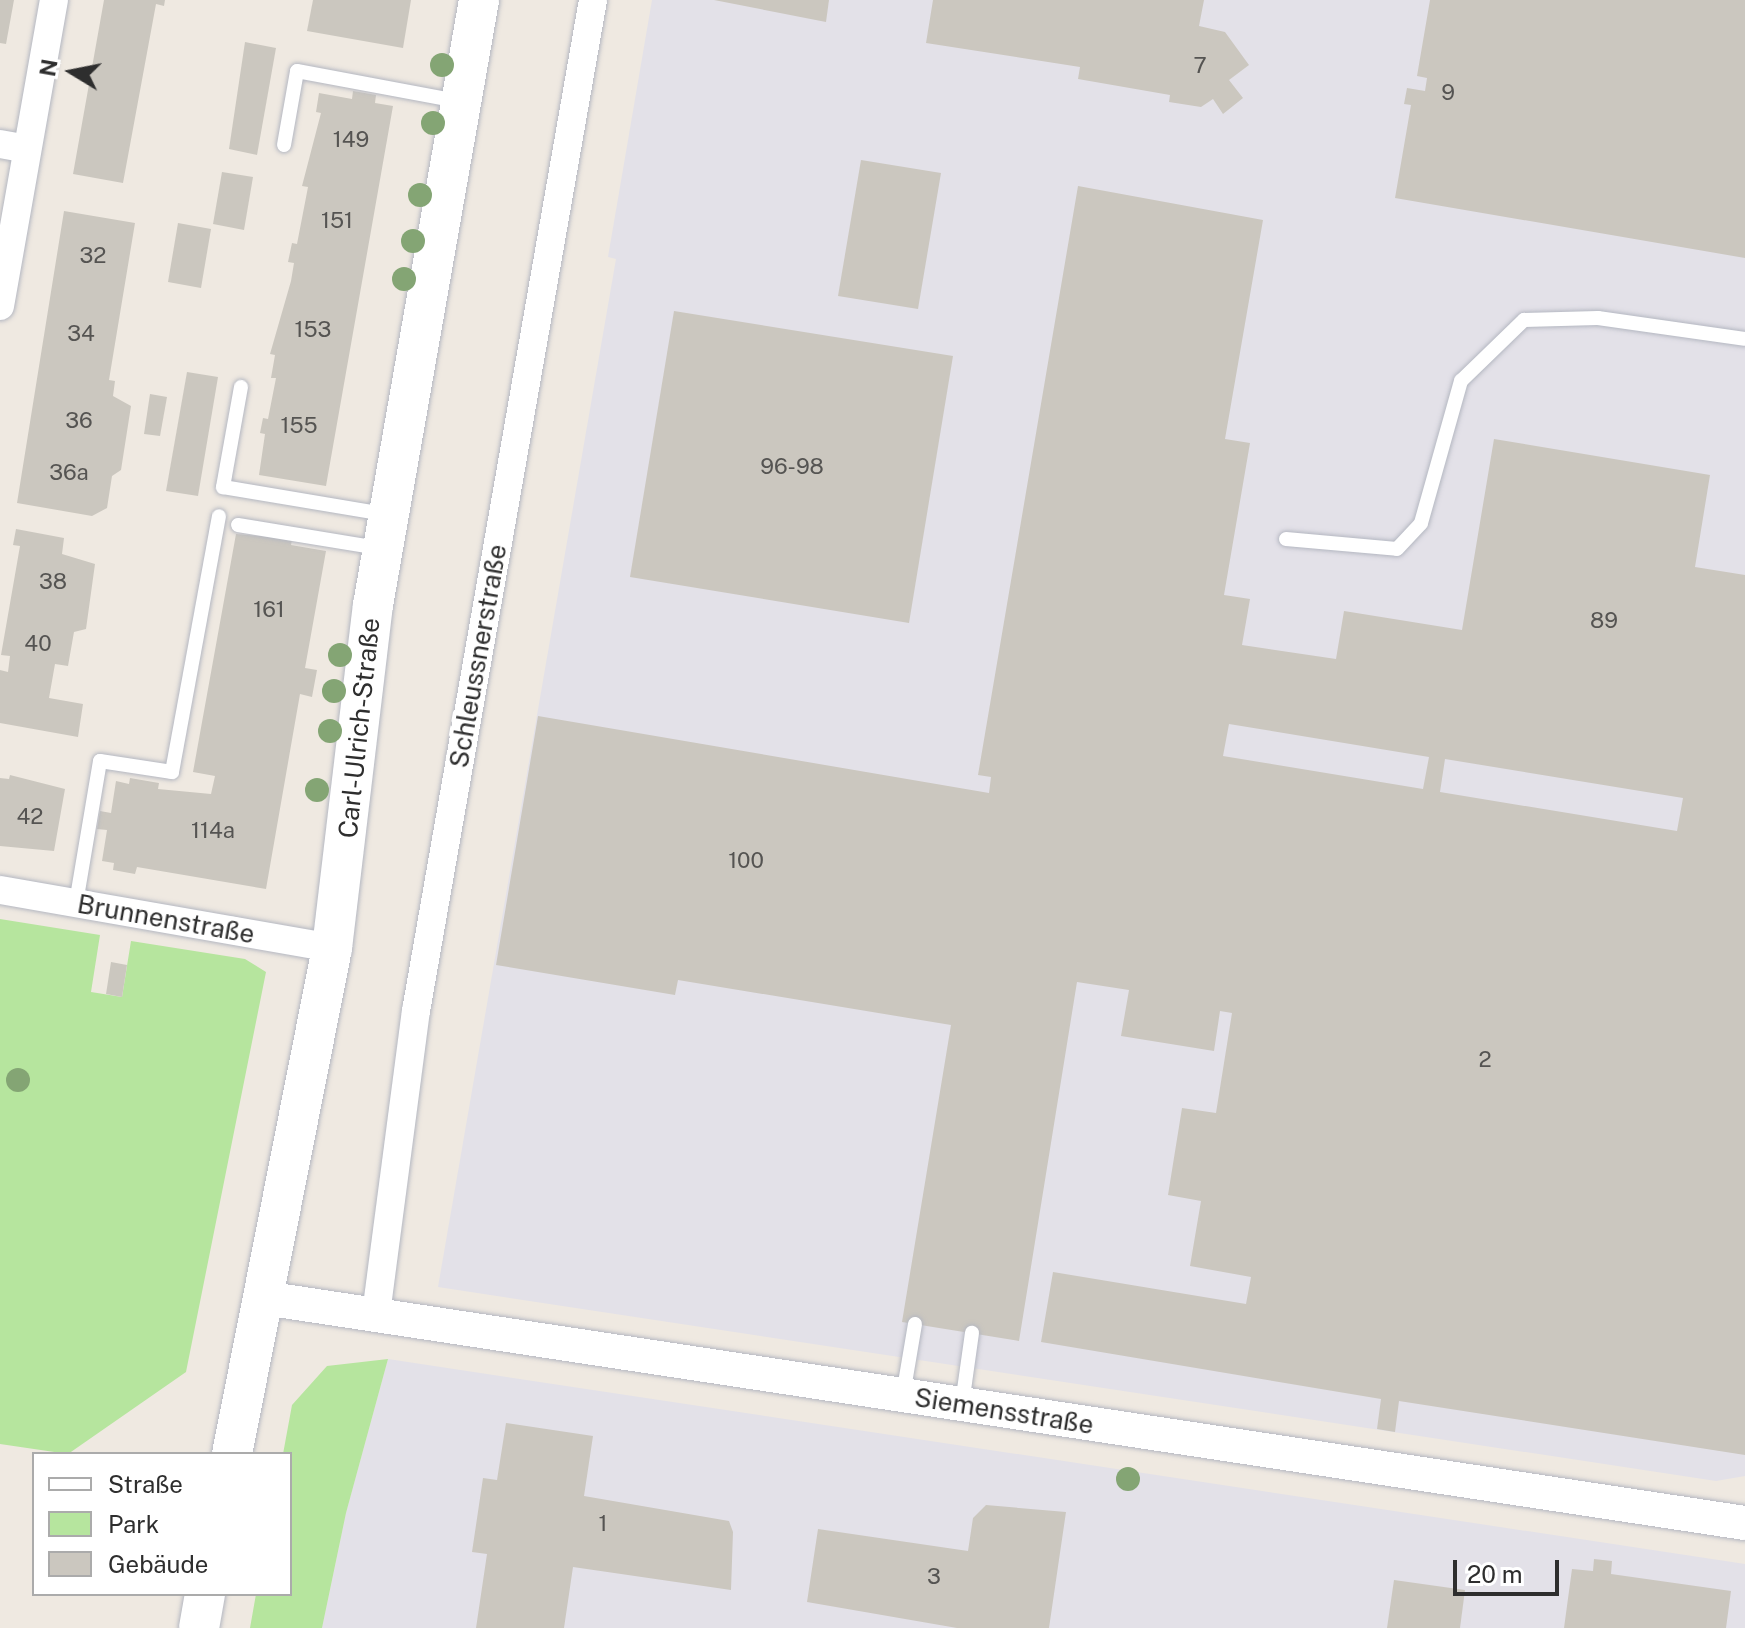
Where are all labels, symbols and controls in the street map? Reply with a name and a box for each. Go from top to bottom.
north arrow [32,32,112,112]
house number: 7 [1193,53,1207,79]
text: N [34,57,63,79]
house number: 9 [1441,80,1455,106]
house number: 149 [333,127,369,153]
house number: 151 [321,208,353,234]
house number: 32 [80,243,106,269]
house number: 153 [295,317,331,343]
house number: 34 [67,321,95,347]
house number: 36 [65,408,93,434]
house number: 155 [280,413,318,439]
house number: 96-98 [760,454,824,480]
house number: 36a [49,460,89,486]
street label: Schleussnerstraße [443,542,513,770]
house number: 38 [39,569,67,595]
house number: 161 [253,597,285,623]
house number: 89 [1590,608,1618,634]
street label: Carl-Ulrich-Straße [332,616,386,840]
house number: 40 [24,631,52,657]
house number: 42 [17,804,43,830]
house number: 114a [191,818,235,844]
house number: 100 [728,848,764,874]
street label: Brunnenstraße [75,888,257,950]
house number: 2 [1478,1047,1492,1073]
street label: Siemensstraße [912,1381,1096,1441]
legend [32,1452,292,1596]
text: Straße [108,1470,183,1498]
text: Park [108,1510,159,1538]
house number: 1 [599,1511,607,1537]
scale bar [1457,1544,1563,1594]
text: Gebäude [108,1550,208,1578]
text: 20 m [1467,1560,1523,1588]
house number: 3 [927,1564,941,1590]

